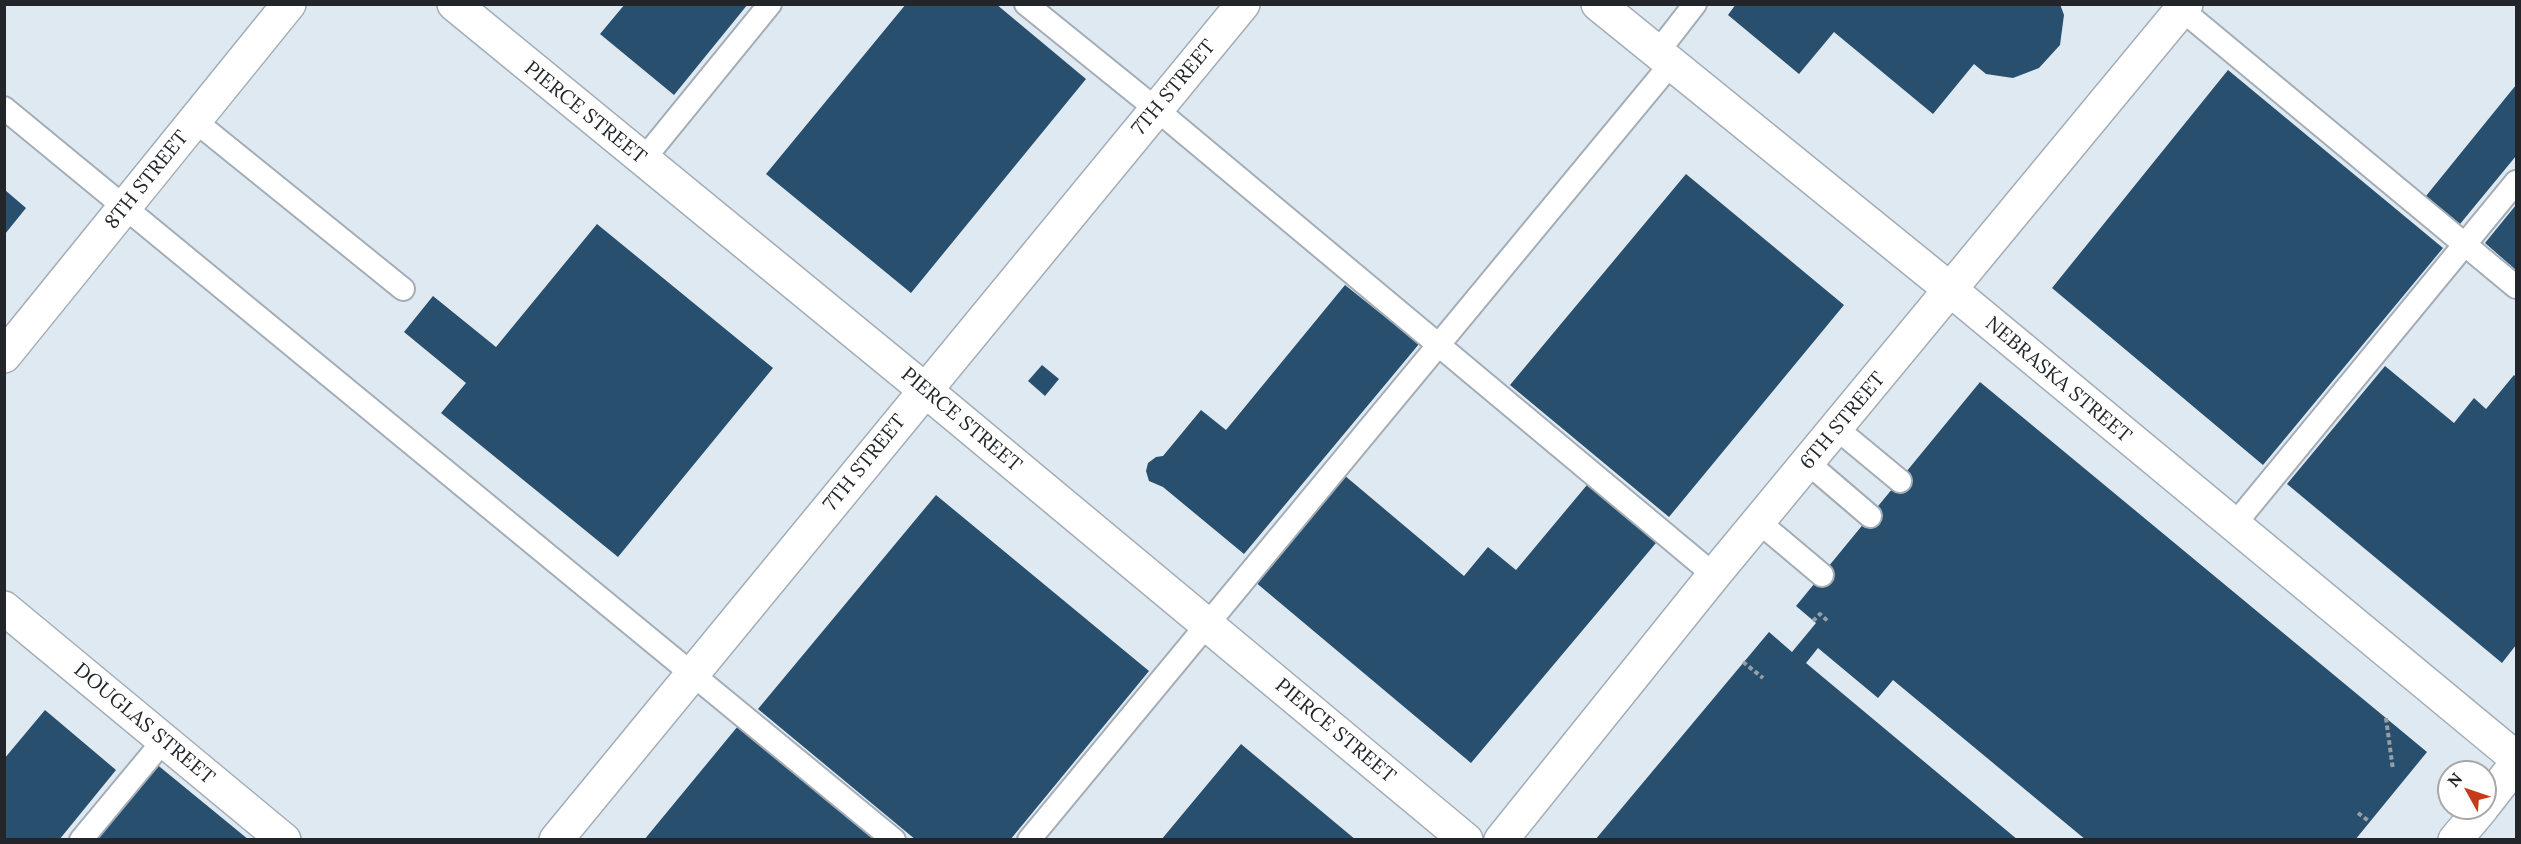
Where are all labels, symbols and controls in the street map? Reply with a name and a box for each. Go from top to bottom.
street label: 7TH STREET [1127,35,1221,141]
street label: PIERCE STREET [519,57,651,169]
street label: 8TH STREET [100,126,194,234]
street label: NEBRASKA STREET [1980,312,2136,448]
street label: PIERCE STREET [896,363,1026,477]
street label: 6TH STREET [1795,367,1891,475]
street label: 7TH STREET [819,410,911,516]
street label: DOUGLAS STREET [69,658,219,790]
street label: PIERCE STREET [1270,674,1400,788]
north arrow [2437,760,2497,820]
text: N [2443,769,2466,791]

